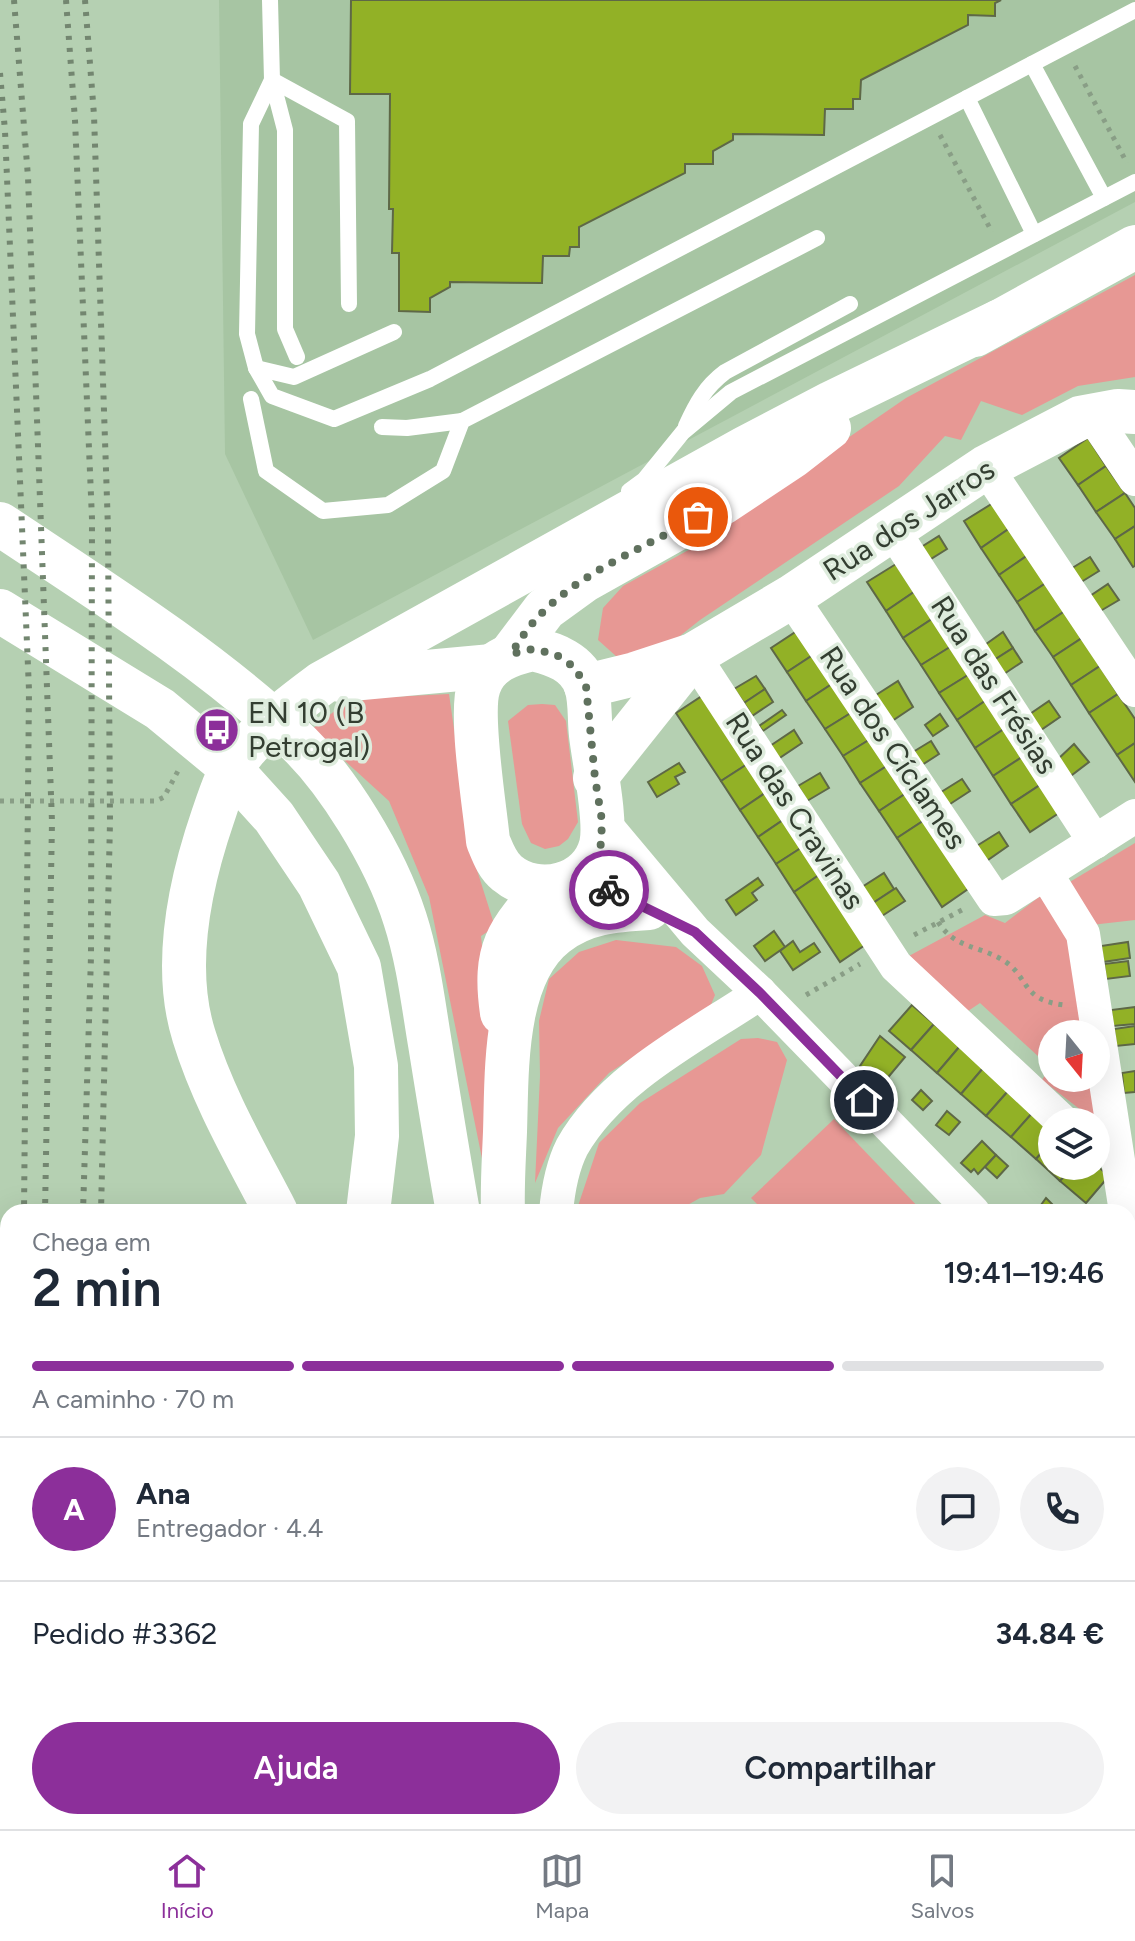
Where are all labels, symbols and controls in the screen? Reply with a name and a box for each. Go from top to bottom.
street label: Rua dos Jarros [816,450,1001,589]
pin [664,483,732,551]
icon: bag [676,495,720,539]
street label: Rua das Frésias [923,589,1066,781]
street label: Rua dos Cíclames [812,639,975,856]
place label: EN 10 (B Petrogal) [248,694,370,765]
street label: Rua das Cravinas [718,705,873,916]
bus stop icon: EN 10 (B Petrogal) [193,706,241,754]
courier [569,850,649,930]
icon: bike [587,868,631,912]
north arrow [1038,1020,1110,1092]
map controls [1038,1020,1110,1180]
pin [830,1066,898,1134]
icon: home [842,1078,886,1122]
button: layers [1038,1108,1110,1180]
text: Chega em [32,1226,151,1258]
text: 19:41–19:46 [944,1254,1104,1291]
text: 2 min [32,1257,161,1319]
text: A caminho · 70 m [32,1383,234,1415]
button: chat [916,1467,1000,1551]
button: phone [1020,1467,1104,1551]
text: Ana [136,1475,190,1512]
text: A [63,1491,85,1528]
text: Entregador · 4.4 [136,1512,324,1544]
text: Pedido #3362 [32,1615,218,1652]
text: 34.84 € [996,1615,1104,1652]
button: Ajuda [32,1722,560,1814]
button: Compartilhar [576,1722,1104,1814]
tab: Início [161,1849,214,1924]
tab: Mapa [535,1849,589,1924]
tab: Salvos [911,1849,974,1924]

